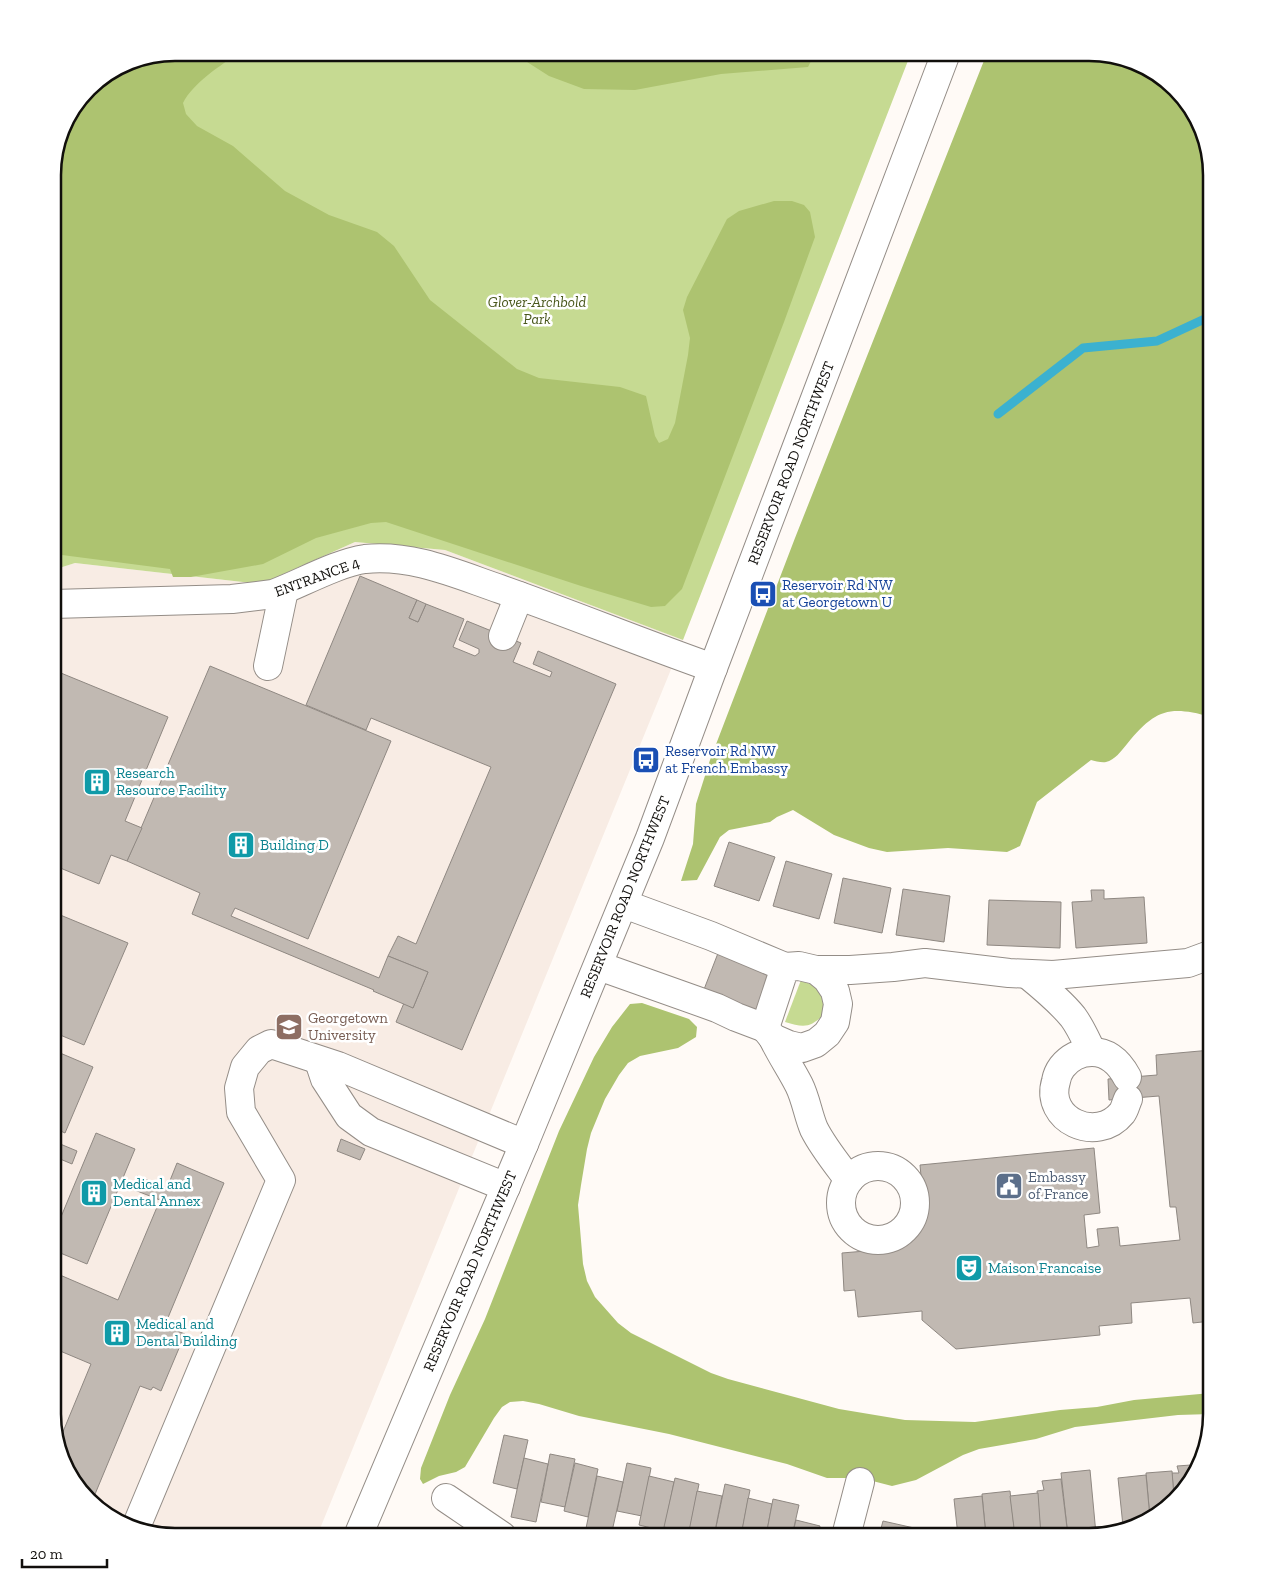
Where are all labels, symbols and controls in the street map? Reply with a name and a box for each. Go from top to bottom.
park label: Glover-Archbold Park [488,293,587,328]
street label: RESERVOIR ROAD NORTHWEST [744,359,838,567]
street label: ENTRANCE 4 [272,553,362,601]
place label: Reservoir Rd NW at Georgetown U [782,576,893,611]
bus stop icon: Reservoir Rd NW at Georgetown U [748,579,778,609]
place label: Reservoir Rd NW at French Embassy [665,742,788,777]
bus stop icon: Reservoir Rd NW at French Embassy [631,745,661,775]
place label: Research Resource Facility [116,764,227,799]
building icon: Research Resource Facility [82,767,112,797]
street label: RESERVOIR ROAD NORTHWEST [576,793,674,1001]
building icon: Building D [226,830,256,860]
place label: Building D [260,836,329,854]
place label: Georgetown University [308,1009,388,1044]
school or university icon: Georgetown University [274,1012,304,1042]
street label: RESERVOIR ROAD NORTHWEST [419,1168,521,1374]
place label: Embassy of France [1028,1168,1088,1203]
public building icon: Embassy of France [994,1171,1024,1201]
place label: Medical and Dental Annex [113,1175,201,1210]
building icon: Medical and Dental Annex [79,1178,109,1208]
theatre icon: Maison Francaise [954,1253,984,1283]
place label: Maison Francaise [988,1259,1101,1277]
place label: Medical and Dental Building [136,1315,237,1350]
building icon: Medical and Dental Building [102,1318,132,1348]
scale bar [22,1536,108,1568]
text: 20 m [30,1545,63,1563]

